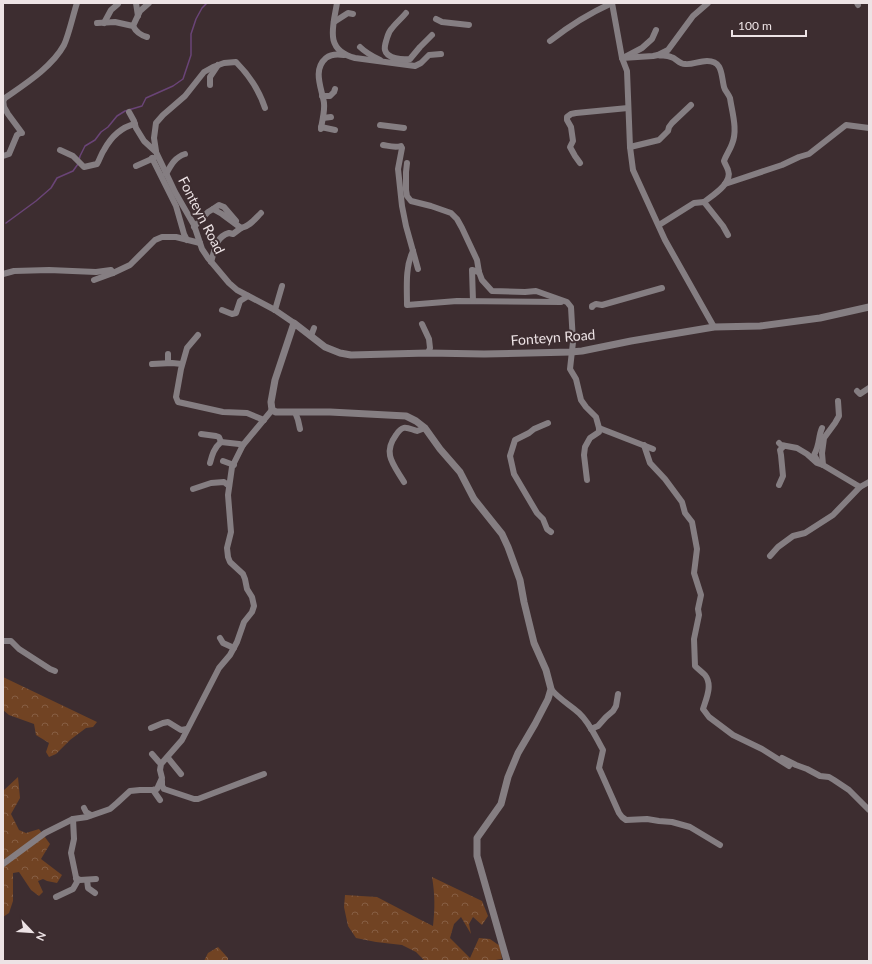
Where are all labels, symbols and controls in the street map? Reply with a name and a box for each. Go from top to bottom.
scale bar [732,12,806,38]
text: 100 m [738,18,772,33]
street label: Fonteyn Road [175,173,229,257]
street label: Fonteyn Road [510,326,596,348]
north arrow [12,912,52,952]
text: N [34,930,49,943]

